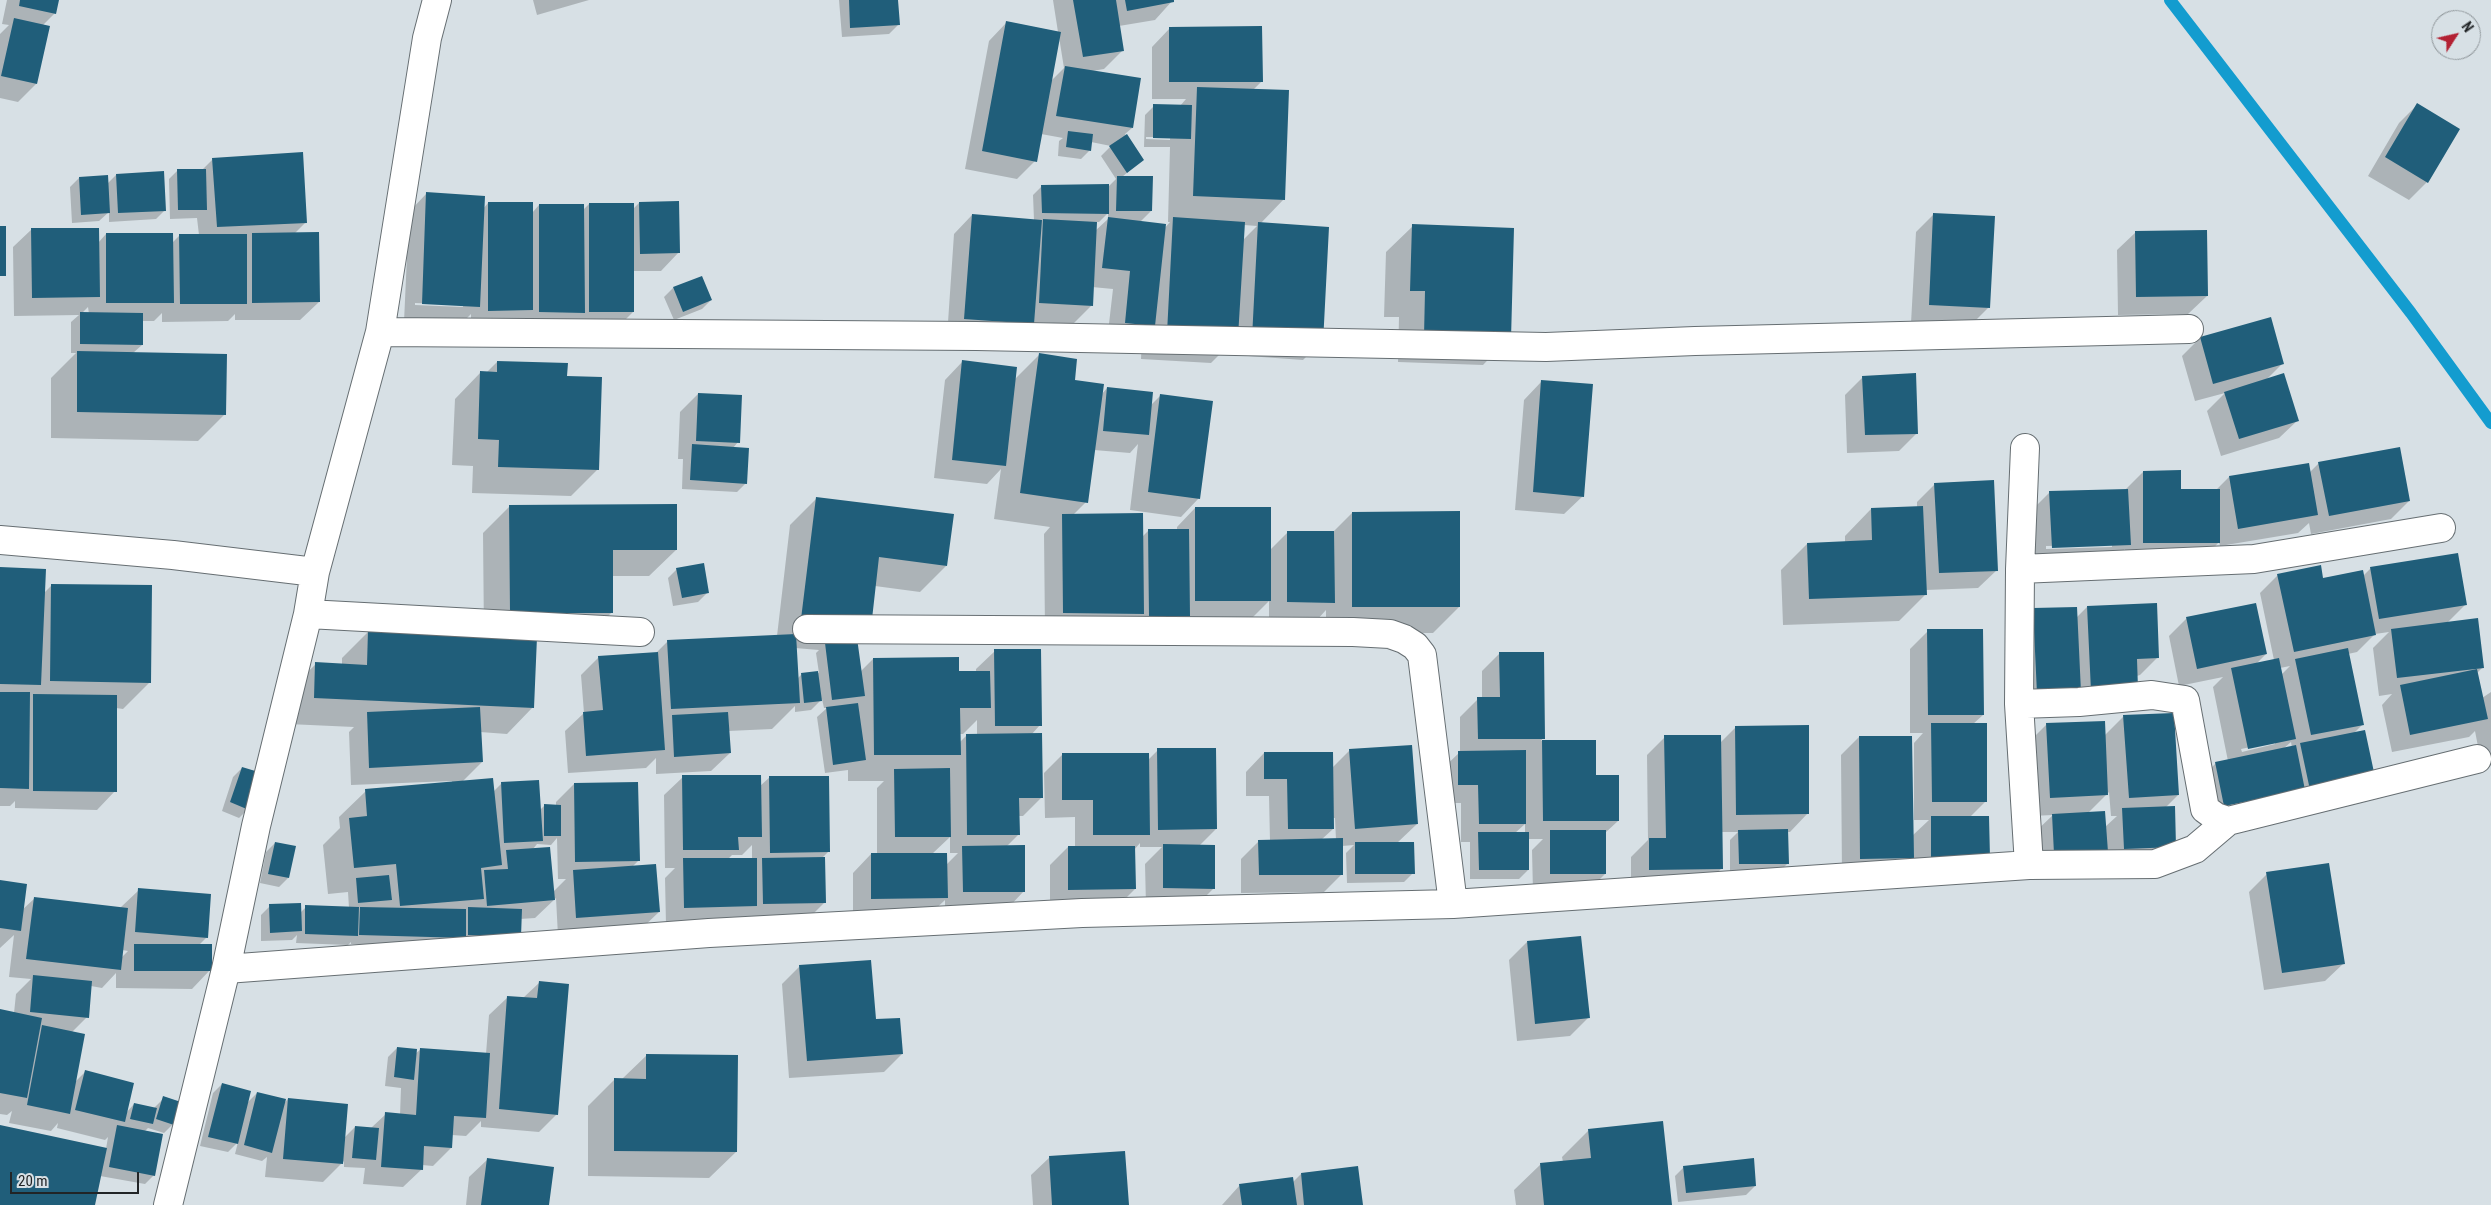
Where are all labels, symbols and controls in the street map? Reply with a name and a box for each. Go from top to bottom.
north arrow [2431,10,2481,60]
text: N [2458,19,2476,35]
scale bar [12,1162,141,1194]
text: 20 m [18,1172,48,1190]

